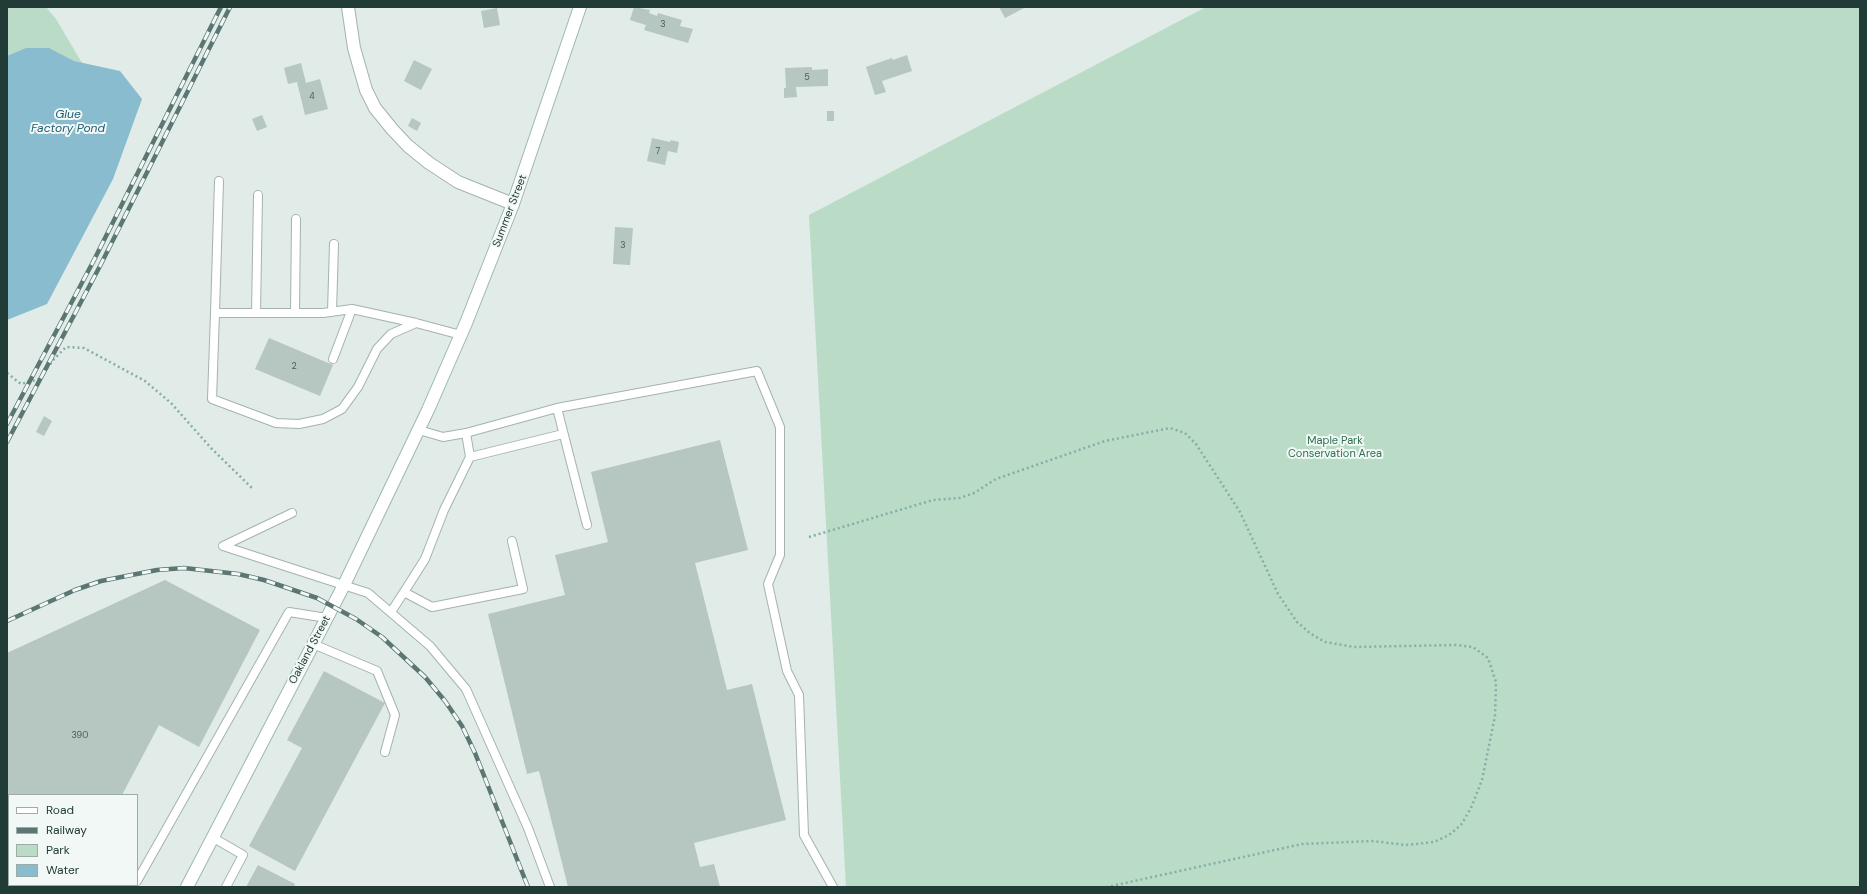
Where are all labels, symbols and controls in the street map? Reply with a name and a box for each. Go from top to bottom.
house number: 3 [660,20,666,30]
house number: 5 [804,73,810,83]
house number: 4 [309,92,315,102]
water label: Glue Factory Pond [31,108,105,136]
house number: 7 [656,147,660,157]
street label: Summer Street [490,173,530,249]
house number: 3 [620,241,626,251]
house number: 2 [291,362,297,372]
park label: Maple Park Conservation Area [1288,434,1382,460]
street label: Oakland Street [286,613,334,687]
house number: 390 [72,731,88,741]
legend [8,794,138,886]
text: Road [46,802,74,818]
text: Railway [46,822,87,838]
text: Park [46,842,70,858]
text: Water [46,862,79,878]

